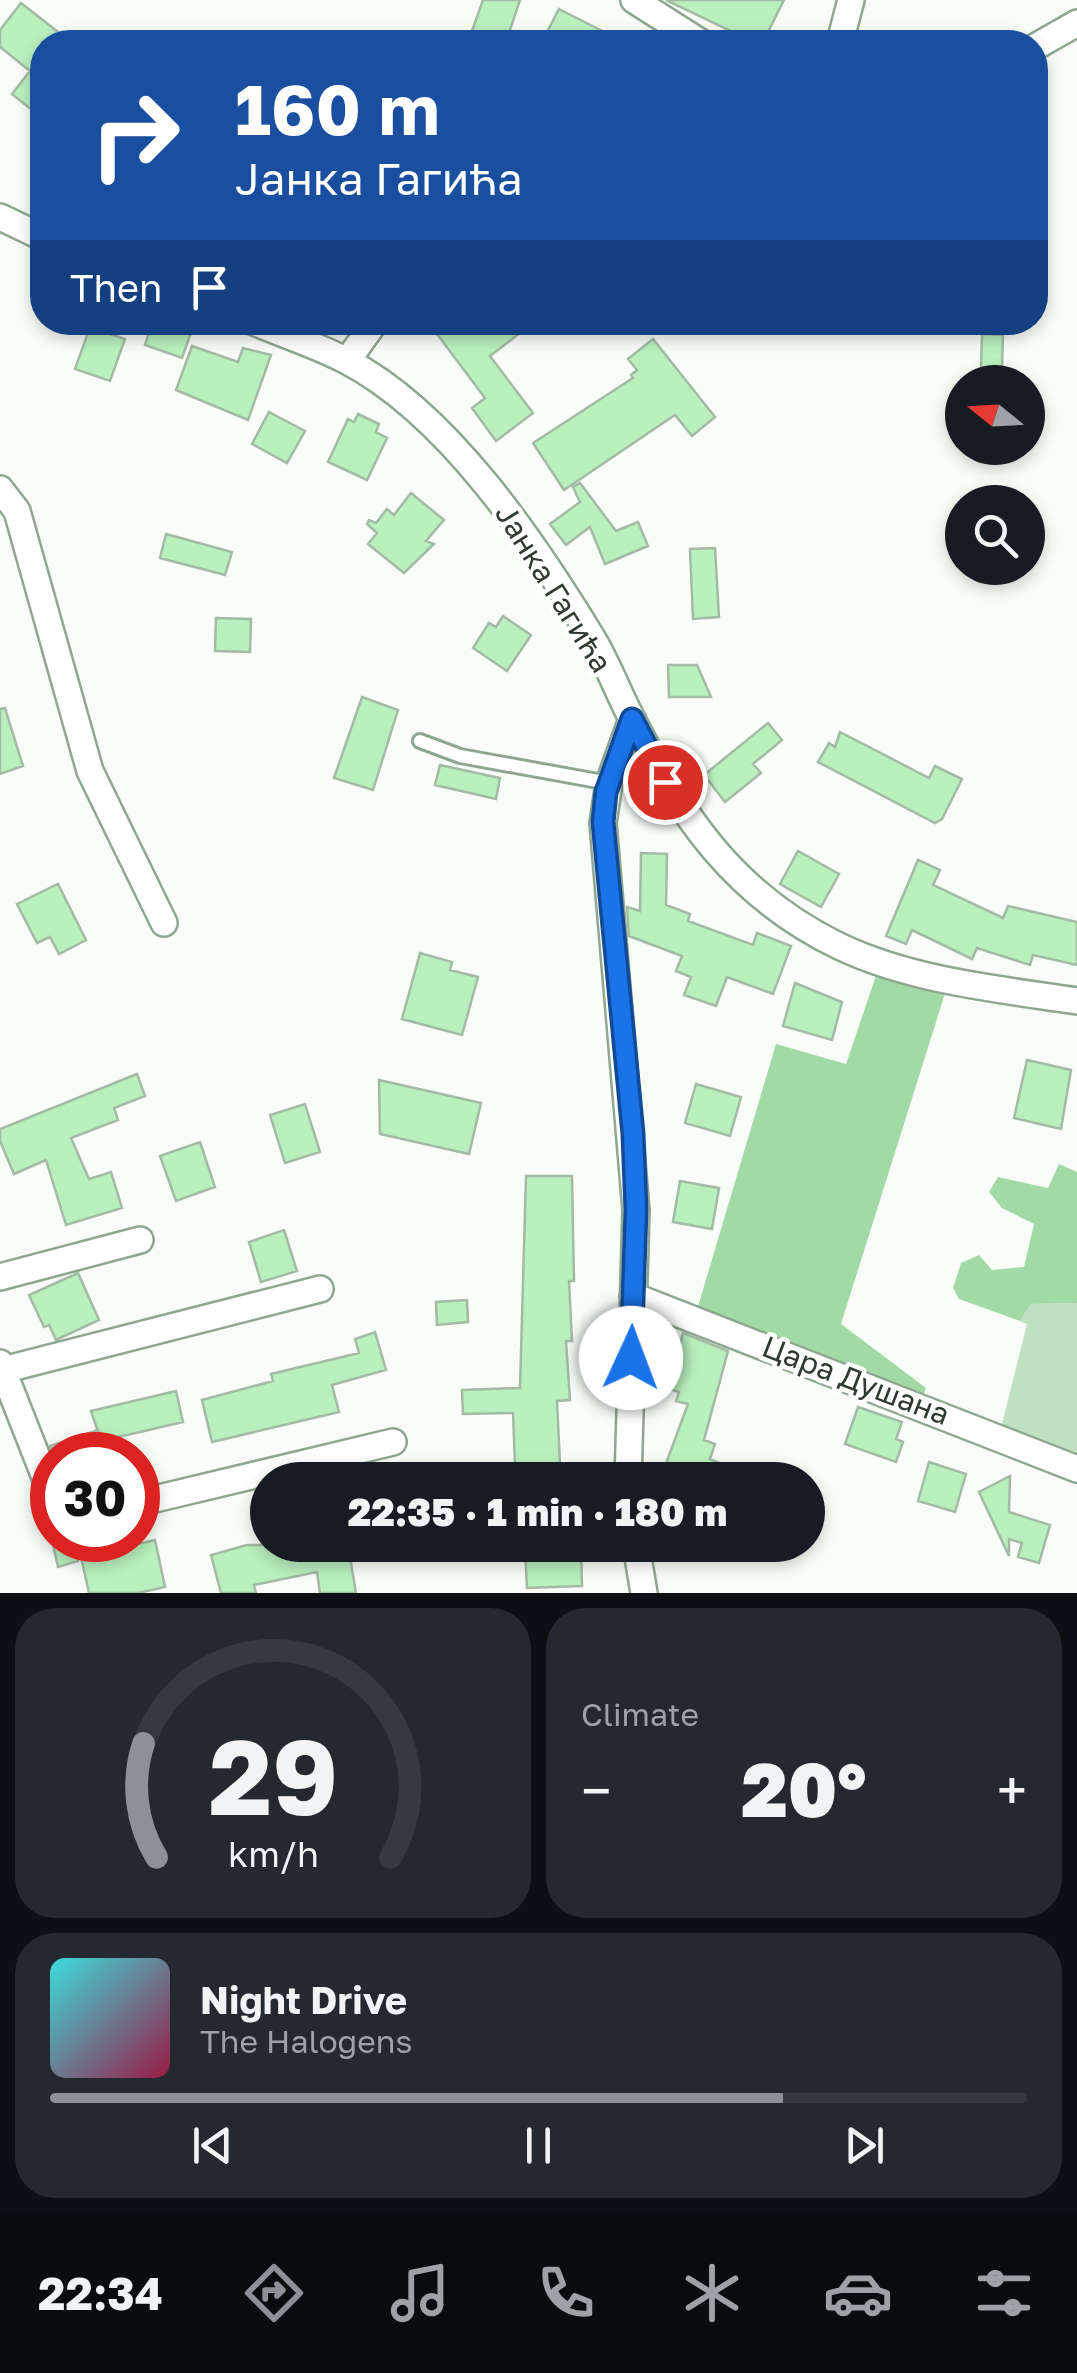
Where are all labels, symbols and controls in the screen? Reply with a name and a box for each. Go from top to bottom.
text: 160 m [235,66,440,150]
icon: right [70,70,200,200]
text: Јанка Гагића [235,151,523,205]
icon: arrive [182,260,237,315]
text: Then [70,265,162,310]
north arrow [945,365,1045,465]
map controls [945,365,1045,585]
button: search [945,485,1045,585]
street label: Јанка Гагића [488,497,620,679]
pin [623,740,708,825]
icon: arrive [638,755,693,810]
position arrow [579,1306,683,1410]
street label: Цара Душана [757,1328,955,1432]
speed limit sign: 30 [30,1432,160,1562]
text: 22:35 · 1 min · 180 m [348,1489,727,1534]
text: Climate [581,1695,699,1733]
text: 29 [208,1713,338,1838]
text: 20° [741,1743,867,1834]
text: − [581,1757,611,1823]
text: + [997,1757,1027,1823]
text: km/h [228,1832,318,1875]
text: Night Drive [200,1977,407,2022]
text: The Halogens [200,2022,412,2060]
icon: previous [185,2118,240,2173]
icon: pause [511,2118,566,2173]
icon: next [837,2118,892,2173]
icon: directions [239,2258,309,2328]
icon: music [385,2258,455,2328]
icon: phone [531,2258,601,2328]
icon: climate [677,2258,747,2328]
icon: car [823,2258,893,2328]
icon: filters [969,2258,1039,2328]
text: 22:34 [38,2266,163,2320]

